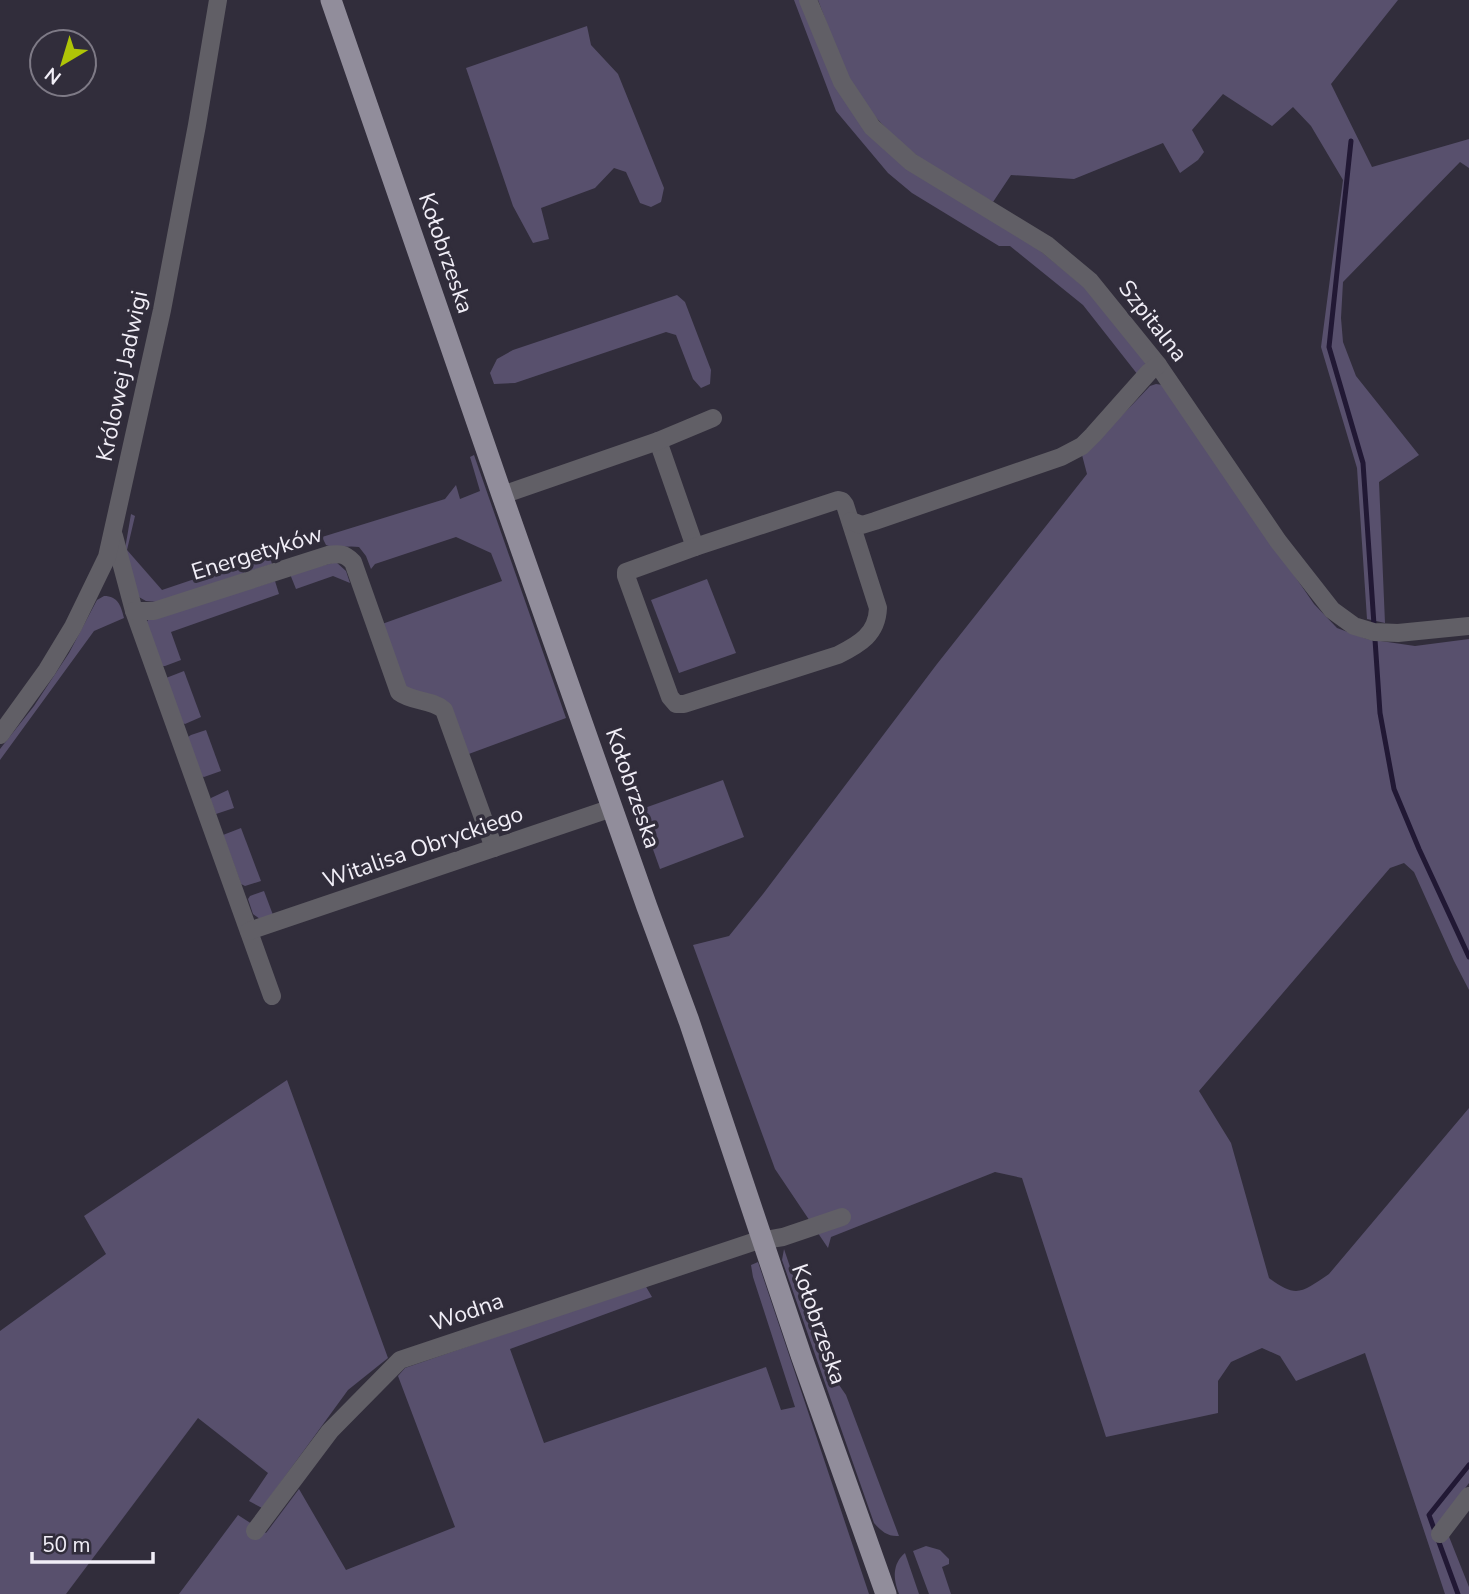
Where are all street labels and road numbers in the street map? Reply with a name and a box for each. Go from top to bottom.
street label: Kołobrzeska [411,189,481,317]
street label: Szpitalna [1111,274,1195,368]
street label: Królowej Jadwigi [89,288,155,464]
street label: Energetyków [188,518,326,588]
street label: Kołobrzeska [598,724,668,852]
street label: Witalisa Obryckiego [319,798,527,896]
street label: Kołobrzeska [784,1260,854,1388]
street label: Wodna [426,1285,508,1339]

